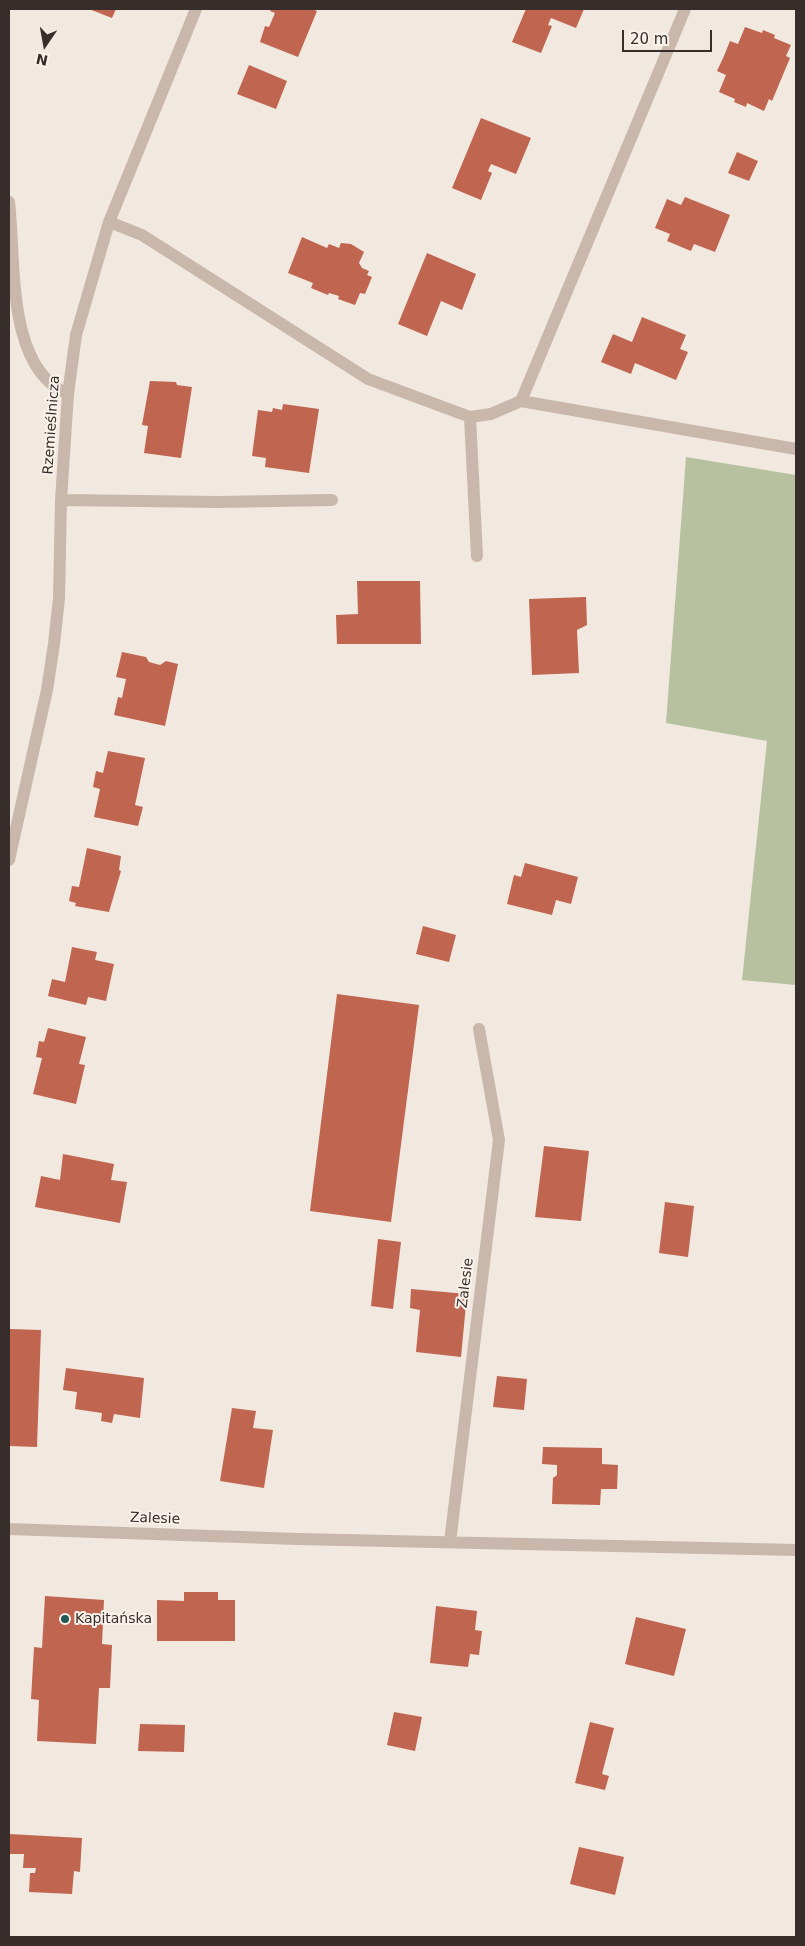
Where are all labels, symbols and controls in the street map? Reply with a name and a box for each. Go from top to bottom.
north arrow [20,20,70,70]
scale bar [625,20,715,52]
text: 20 m [630,30,668,48]
text: N [34,51,49,69]
street label: Rzemieślnicza [40,375,64,475]
street label: Zalesie [455,1257,477,1309]
street label: Zalesie [129,1510,181,1528]
place label: Kapitańska [75,1611,152,1627]
marker: Kapitańska [59,1613,71,1625]

